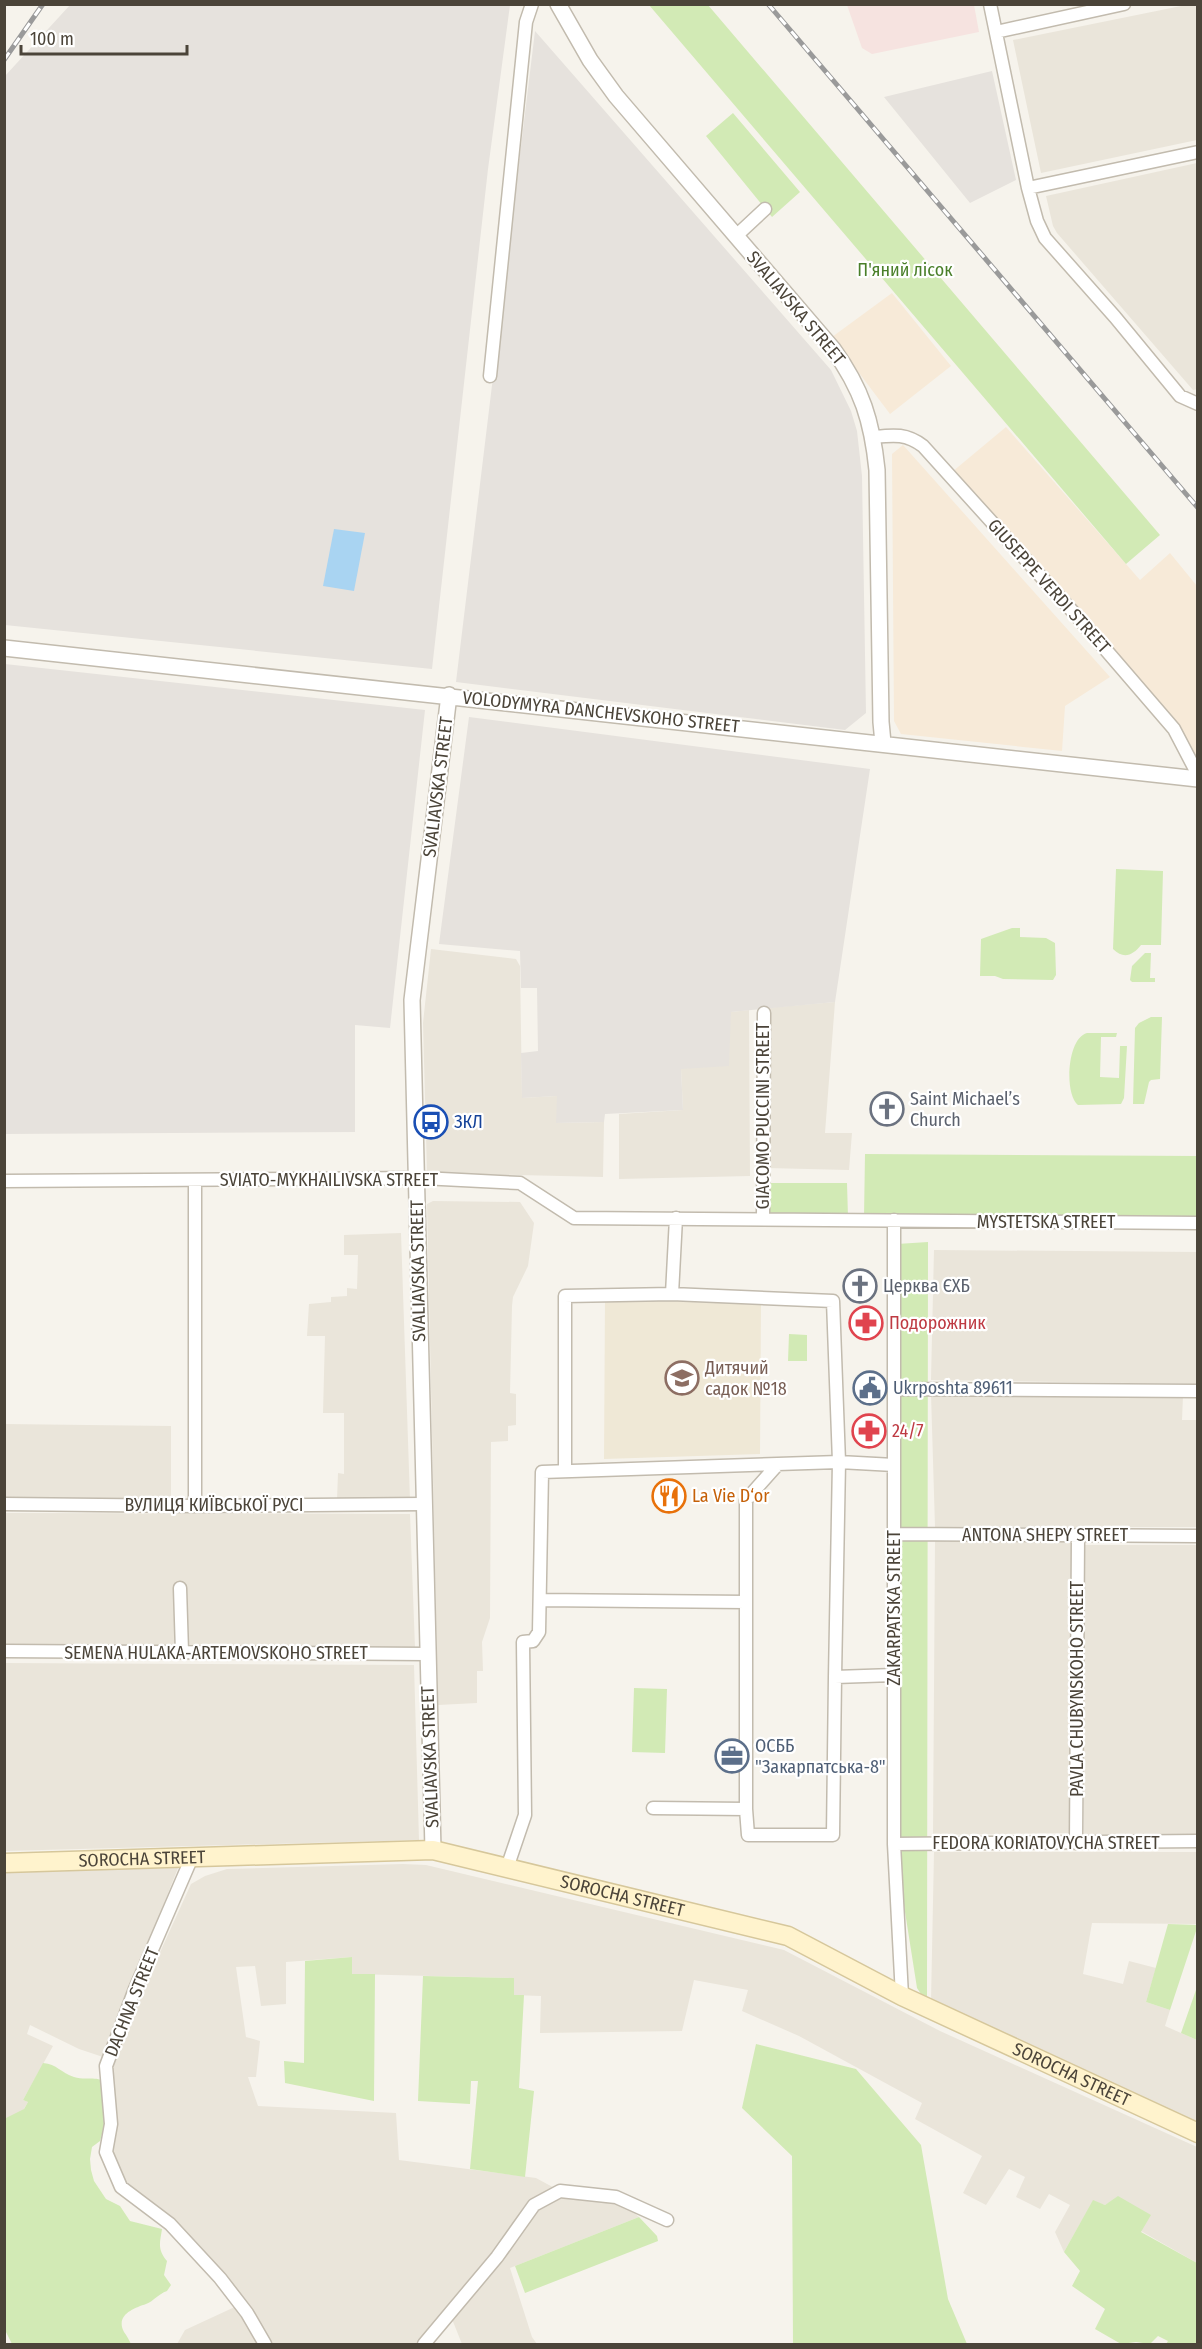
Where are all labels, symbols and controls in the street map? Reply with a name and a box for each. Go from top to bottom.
scale bar [21,18,188,56]
text: 100 m [30,28,74,50]
street label: SVALIAVSKA STREET [742,247,850,370]
park label: П'яний лісок [857,259,953,281]
street label: GIUSEPPE VERDI STREET [983,514,1116,658]
street label: VOLODYMYRA DANCHEVSKOHO STREET [461,687,741,738]
street label: SVALIAVSKA STREET [418,715,458,859]
street label: GIACOMO PUCCINI STREET [752,1022,774,1209]
place label: Saint Michael’s Church [910,1088,1020,1131]
church icon: Saint Michael’s Church [869,1091,905,1127]
bus stop icon: ЗКЛ [413,1104,449,1140]
place label: ЗКЛ [454,1111,483,1133]
street label: SVIATO-MYKHAILIVSKA STREET [220,1169,439,1191]
street label: SVALIAVSKA STREET [406,1199,430,1342]
street label: MYSTETSKA STREET [977,1211,1116,1233]
church icon: Церква ЄХБ [842,1268,878,1304]
place label: Церква ЄХБ [883,1275,970,1297]
pharmacy icon: Подорожник [848,1305,884,1341]
place label: Подорожник [889,1312,986,1334]
place label: Дитячий садок №18 [704,1357,787,1400]
school or university icon: Дитячий садок №18 [664,1360,700,1396]
public building icon: Ukrposhta 89611 [852,1370,888,1406]
place label: Ukrposhta 89611 [893,1377,1013,1399]
pharmacy icon: 24/7 [851,1413,887,1449]
place label: 24/7 [892,1420,924,1442]
restaurant icon: La Vie D‘or [651,1478,687,1514]
place label: La Vie D‘or [692,1485,770,1507]
street label: ВУЛИЦЯ КИЇВСЬКОЇ РУСІ [125,1494,303,1516]
street label: ANTONA SHEPY STREET [962,1524,1129,1546]
street label: ZAKARPATSKA STREET [883,1529,905,1686]
street label: PAVLA CHUBYNSKOHO STREET [1066,1580,1088,1797]
street label: SEMENA HULAKA-ARTEMOVSKOHO STREET [64,1642,369,1664]
street label: SVALIAVSKA STREET [417,1685,443,1828]
place label: ОСББ "Закарпатська-8" [755,1735,886,1778]
office icon: ОСББ "Закарпатська-8" [714,1738,750,1774]
street label: FEDORA KORIATOVYCHA STREET [932,1832,1160,1854]
street label: SOROCHA STREET [78,1846,206,1872]
street label: SOROCHA STREET [558,1870,687,1922]
street label: DACHNA STREET [100,1943,164,2060]
street label: SOROCHA STREET [1009,2038,1134,2111]

